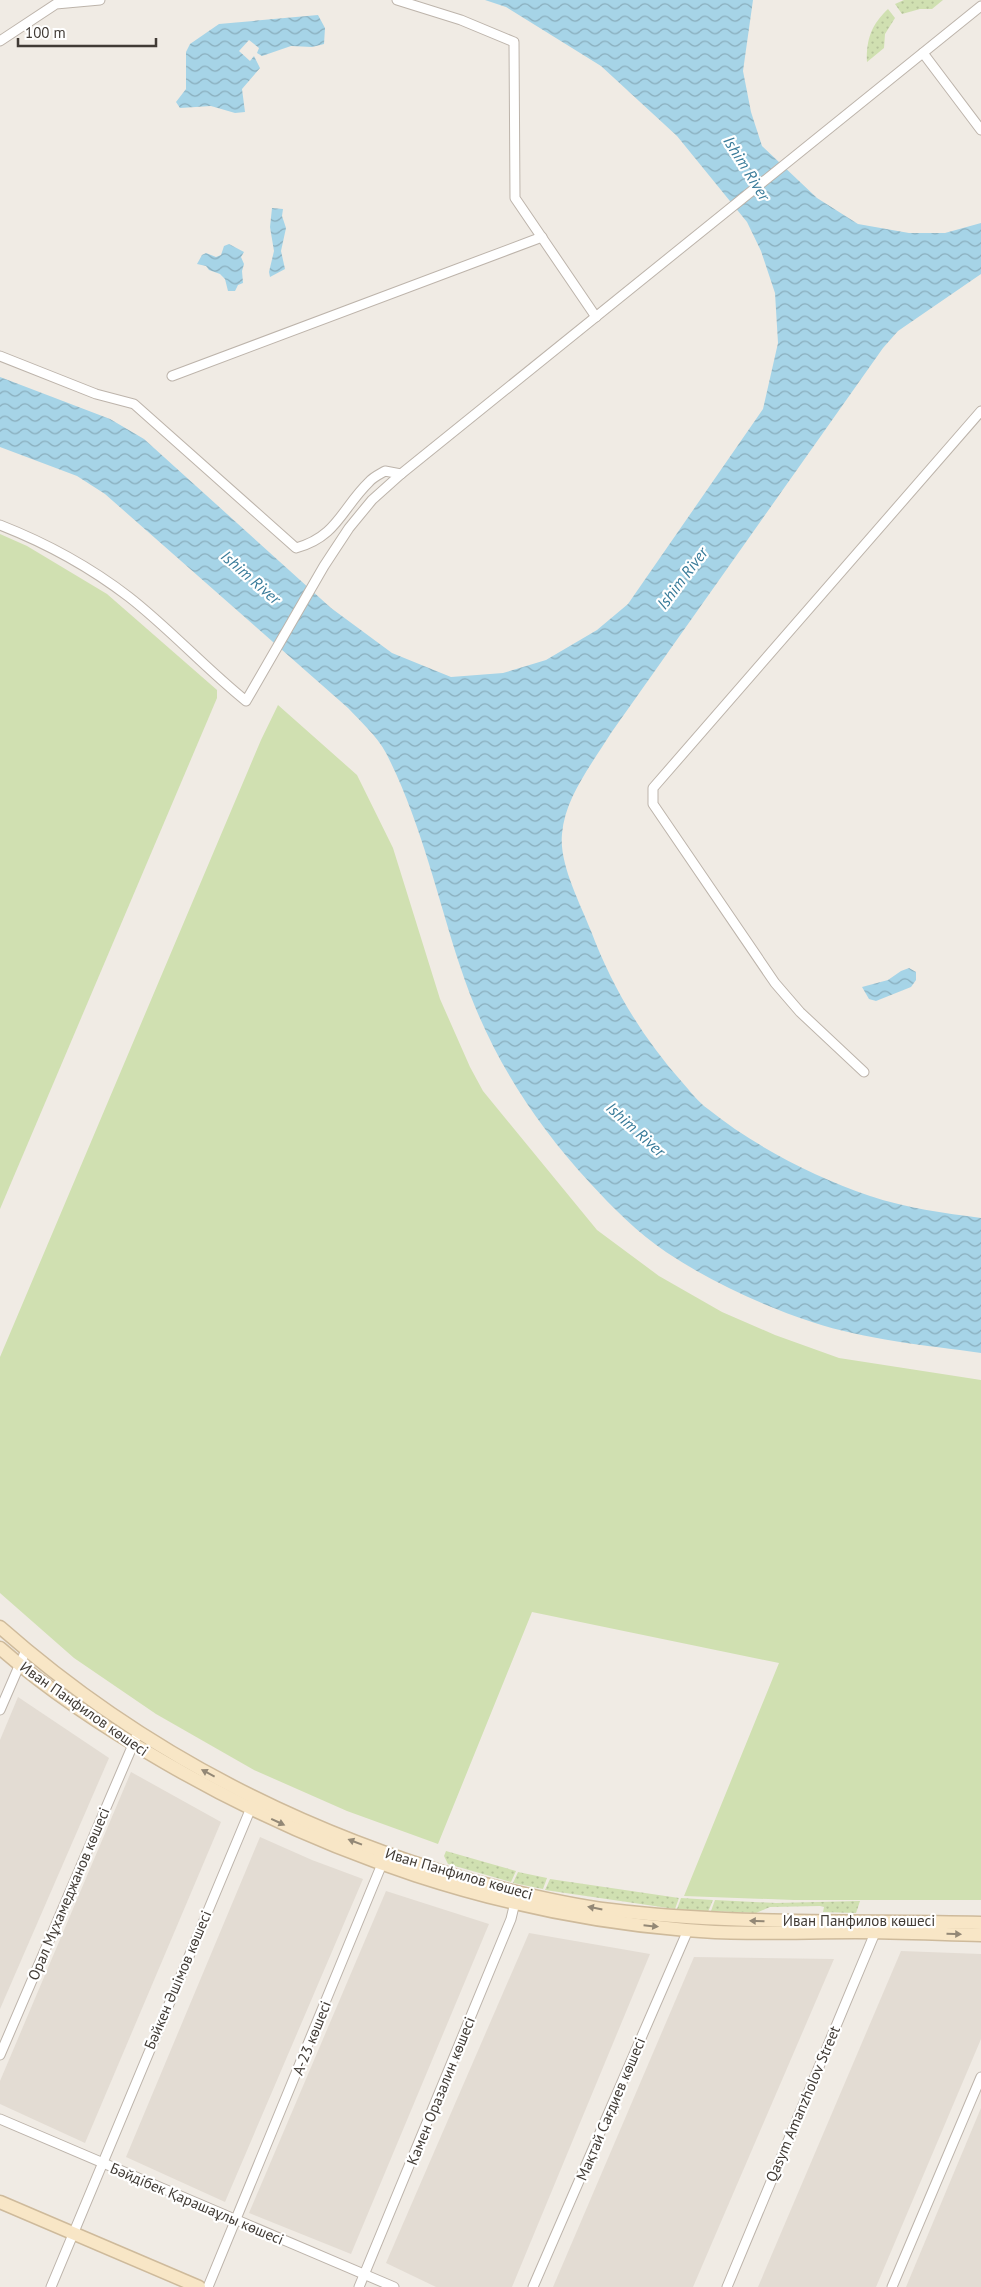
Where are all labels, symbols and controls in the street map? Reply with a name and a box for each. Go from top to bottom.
scale bar [18,15,155,47]
text: 100 m [25,23,66,42]
water label: Ishim River [719,132,776,205]
water label: Ishim River [652,542,713,613]
water label: Ishim River [217,546,286,609]
water label: Ishim River [602,1097,671,1162]
street label: Иван Панфилов көшесі [16,1657,152,1760]
one-way arrow [201,1769,214,1778]
street label: Орал Мұхамеджанов көшесі [23,1804,114,1983]
one-way arrow [271,1818,285,1826]
one-way arrow [347,1838,362,1846]
street label: Иван Панфилов көшесі [383,1843,535,1904]
one-way arrow [587,1903,603,1911]
street label: Бәйкен Әшімов көшесі [140,1908,215,2052]
street label: Иван Панфилов көшесі [783,1911,935,1930]
one-way arrow [749,1916,765,1924]
one-way arrow [644,1922,660,1930]
one-way arrow [946,1930,962,1938]
street label: А-23 көшесі [288,1998,335,2078]
street label: Камен Оразалин көшесі [402,2014,479,2168]
street label: Qasym Amanzholov Street [761,2023,844,2185]
street label: Мақтай Сағдиев көшесі [572,2034,649,2183]
street label: Бәйдібек Қарашаұлы көшесі [108,2158,287,2249]

